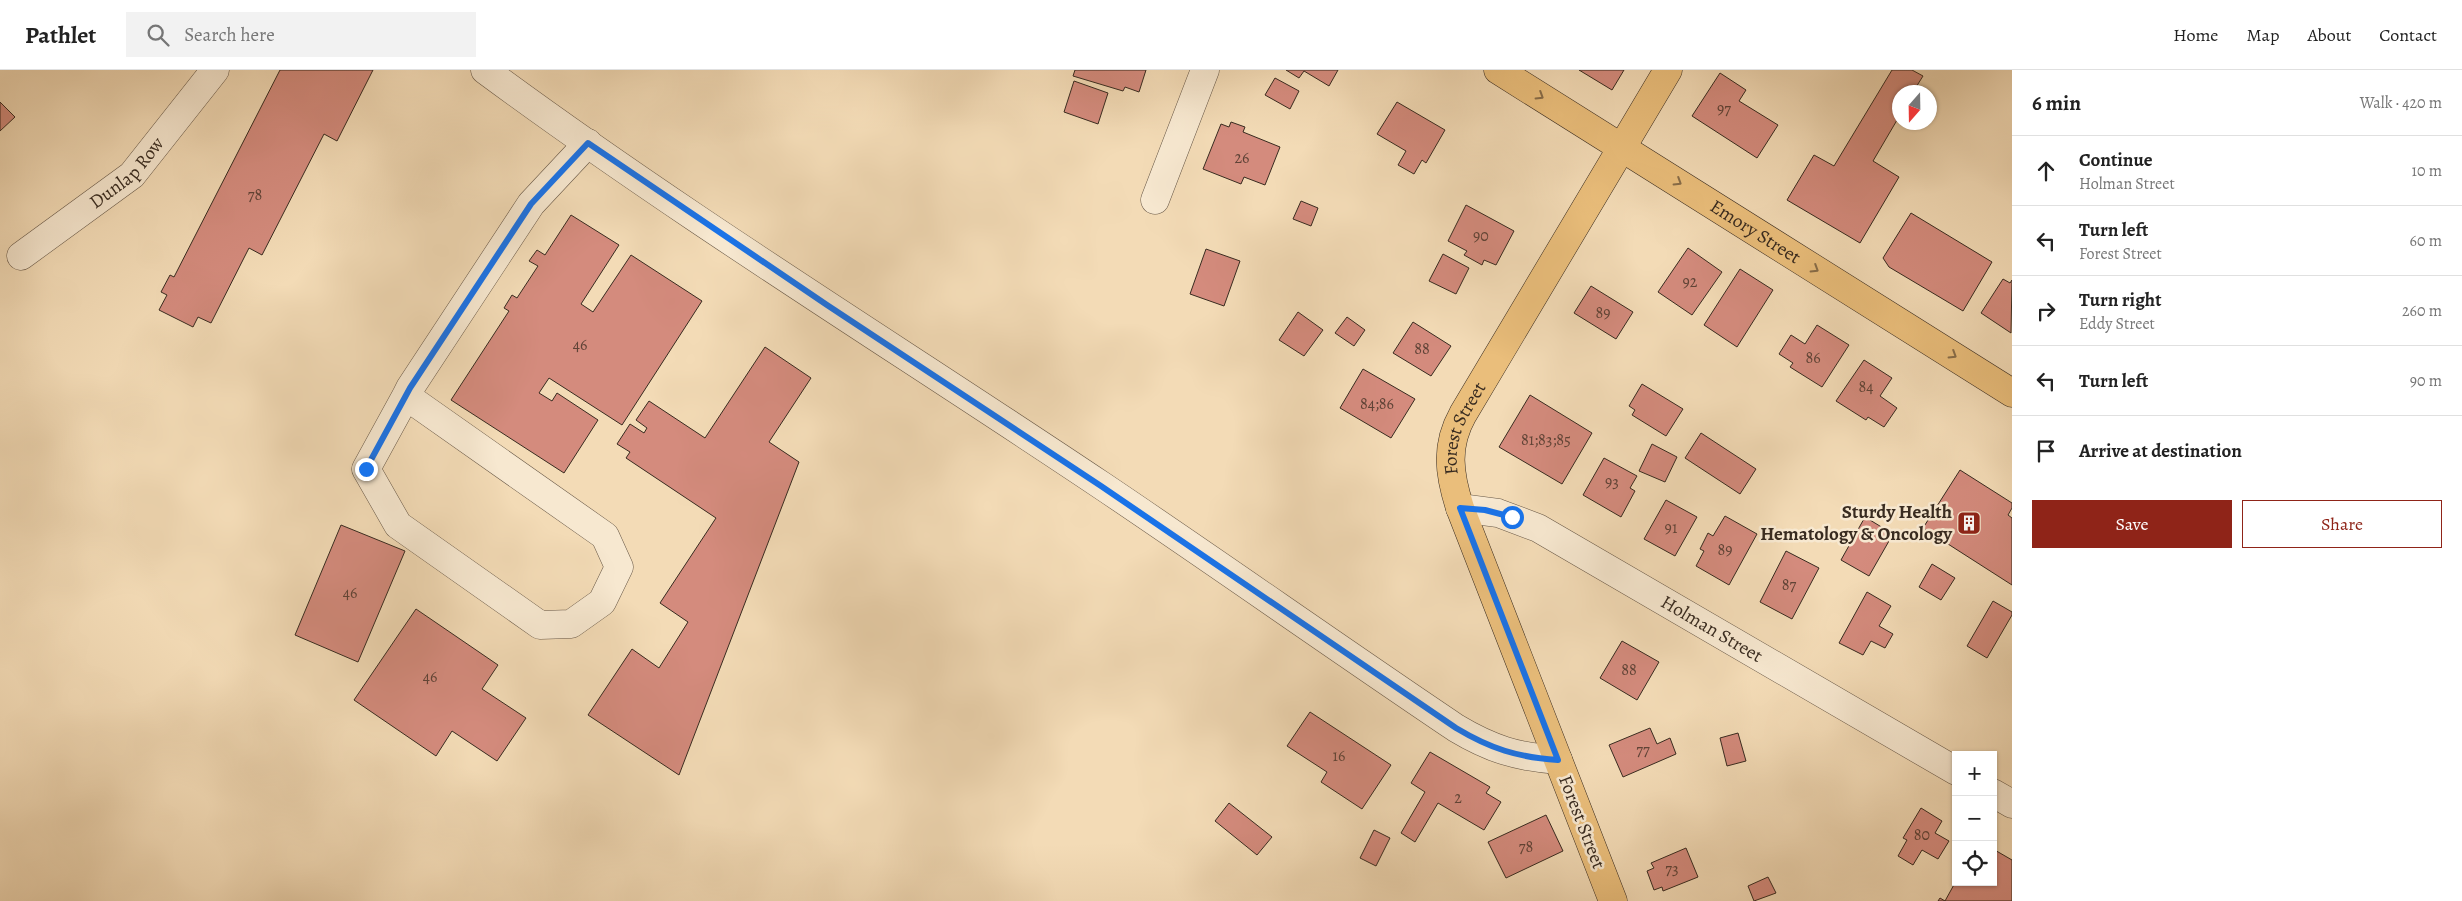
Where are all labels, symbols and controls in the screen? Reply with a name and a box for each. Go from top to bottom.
search box [126,12,476,57]
text: Pathlet [25,19,96,51]
icon: search [144,21,172,49]
text: Search here [184,22,275,48]
text: Home [2173,23,2218,47]
text: Map [2246,23,2279,47]
text: About [2307,23,2351,47]
text: Contact [2379,23,2437,47]
north arrow [1892,85,1937,130]
one-way arrow [1534,89,1543,99]
text: 6 min [2032,89,2081,117]
text: Walk · 420 m [2360,92,2442,114]
house number: 97 [1717,98,1731,120]
street label: Dunlap Row [84,131,171,215]
house number: 26 [1235,147,1250,169]
text: Continue [2079,147,2153,173]
icon: ahead [2032,157,2060,185]
text: 10 m [2412,160,2442,182]
text: Holman Street [2079,173,2175,195]
one-way arrow [1672,175,1681,185]
house number: 78 [248,184,262,206]
street label: Emory Street [1705,193,1806,270]
text: Turn left [2079,217,2148,243]
house number: 90 [1473,225,1489,247]
icon: left [2032,227,2060,255]
text: 60 m [2410,230,2442,252]
text: Forest Street [2079,243,2162,265]
one-way arrow [1810,262,1819,272]
house number: 92 [1683,271,1698,293]
text: Turn right [2079,287,2161,313]
icon: right [2032,297,2060,325]
text: 260 m [2402,300,2442,322]
house number: 89 [1595,302,1611,324]
text: Eddy Street [2079,313,2155,335]
house number: 46 [573,334,587,356]
house number: 88 [1414,338,1430,360]
house number: 86 [1805,347,1821,369]
one-way arrow [1947,349,1956,359]
icon: left [2032,367,2060,395]
text: Turn left [2079,368,2148,394]
text: 90 m [2410,370,2442,392]
house number: 84 [1858,376,1874,398]
street label: Forest Street [1438,377,1492,476]
house number: 84;86 [1360,393,1394,415]
house number: 81;83;85 [1521,429,1571,451]
icon: arrive [2032,437,2060,465]
text: Arrive at destination [2079,438,2242,464]
route end [355,458,378,481]
house number: 93 [1605,471,1619,493]
place label: Sturdy Health Hematology & Oncology [1760,499,1953,547]
button: Save [2032,500,2232,548]
button: Share [2242,500,2442,548]
route start [1501,506,1524,529]
building icon: Sturdy Health Hematology & Oncology [1956,510,1982,536]
house number: 91 [1665,517,1678,539]
house number: 89 [1717,539,1733,561]
house number: 87 [1782,574,1797,596]
house number: 46 [343,582,357,604]
street label: Holman Street [1656,589,1767,669]
house number: 88 [1621,659,1637,681]
house number: 46 [423,666,437,688]
house number: 77 [1636,739,1650,761]
house number: 16 [1333,745,1345,767]
map controls [1952,751,1997,886]
button: + [1952,751,1997,796]
street label: Forest Street [1552,771,1612,873]
house number: 2 [1454,787,1462,809]
button: − [1952,796,1997,841]
house number: 80 [1914,824,1930,846]
house number: 78 [1519,836,1533,858]
button: locate [1952,841,1997,886]
house number: 73 [1665,858,1679,880]

